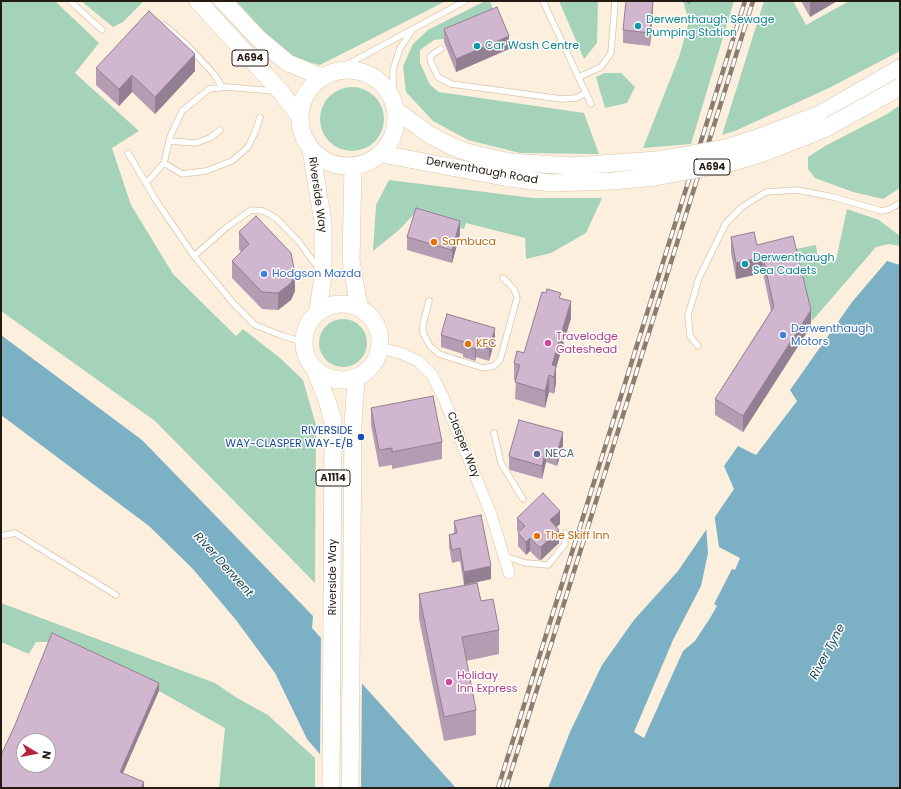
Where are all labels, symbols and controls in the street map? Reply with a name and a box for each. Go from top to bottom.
place label: Derwenthaugh Sewage Pumping Station [646,13,775,39]
marker: Derwenthaugh Sewage Pumping Station [633,21,643,31]
place label: Car Wash Centre [485,39,579,53]
marker: Car Wash Centre [472,41,482,51]
road number: A694 [232,50,268,66]
street label: Derwenthaugh Road [425,155,539,187]
street label: Riverside Way [305,156,329,234]
road number: A694 [694,159,730,175]
place label: Sambuca [442,235,496,249]
marker: Sambuca [429,237,439,247]
place label: Derwenthaugh Sea Cadets [753,251,835,277]
marker: Derwenthaugh Sea Cadets [740,259,750,269]
place label: Hodgson Mazda [272,267,361,281]
marker: Hodgson Mazda [259,269,269,279]
place label: Derwenthaugh Motors [791,322,873,348]
place label: Travelodge Gateshead [556,330,618,356]
marker: Derwenthaugh Motors [778,330,788,340]
place label: KFC [476,337,497,351]
marker: Travelodge Gateshead [543,338,553,348]
marker: KFC [463,339,473,349]
street label: Clasper Way [444,410,482,480]
place label: RIVERSIDE WAY-CLASPER WAY-E/B [225,424,353,450]
marker: RIVERSIDE WAY-CLASPER WAY-E/B [356,432,366,442]
place label: NECA [545,447,574,461]
marker: NECA [532,449,542,459]
road number: A1114 [316,470,350,486]
place label: The Skiff Inn [545,529,610,543]
water label: River Derwent [190,530,256,600]
marker: The Skiff Inn [532,531,542,541]
street label: Riverside Way [326,539,340,615]
water label: River Tyne [807,622,849,682]
place label: Holiday Inn Express [457,669,517,695]
marker: Holiday Inn Express [444,677,454,687]
north arrow [16,733,56,773]
text: N [38,749,55,760]

